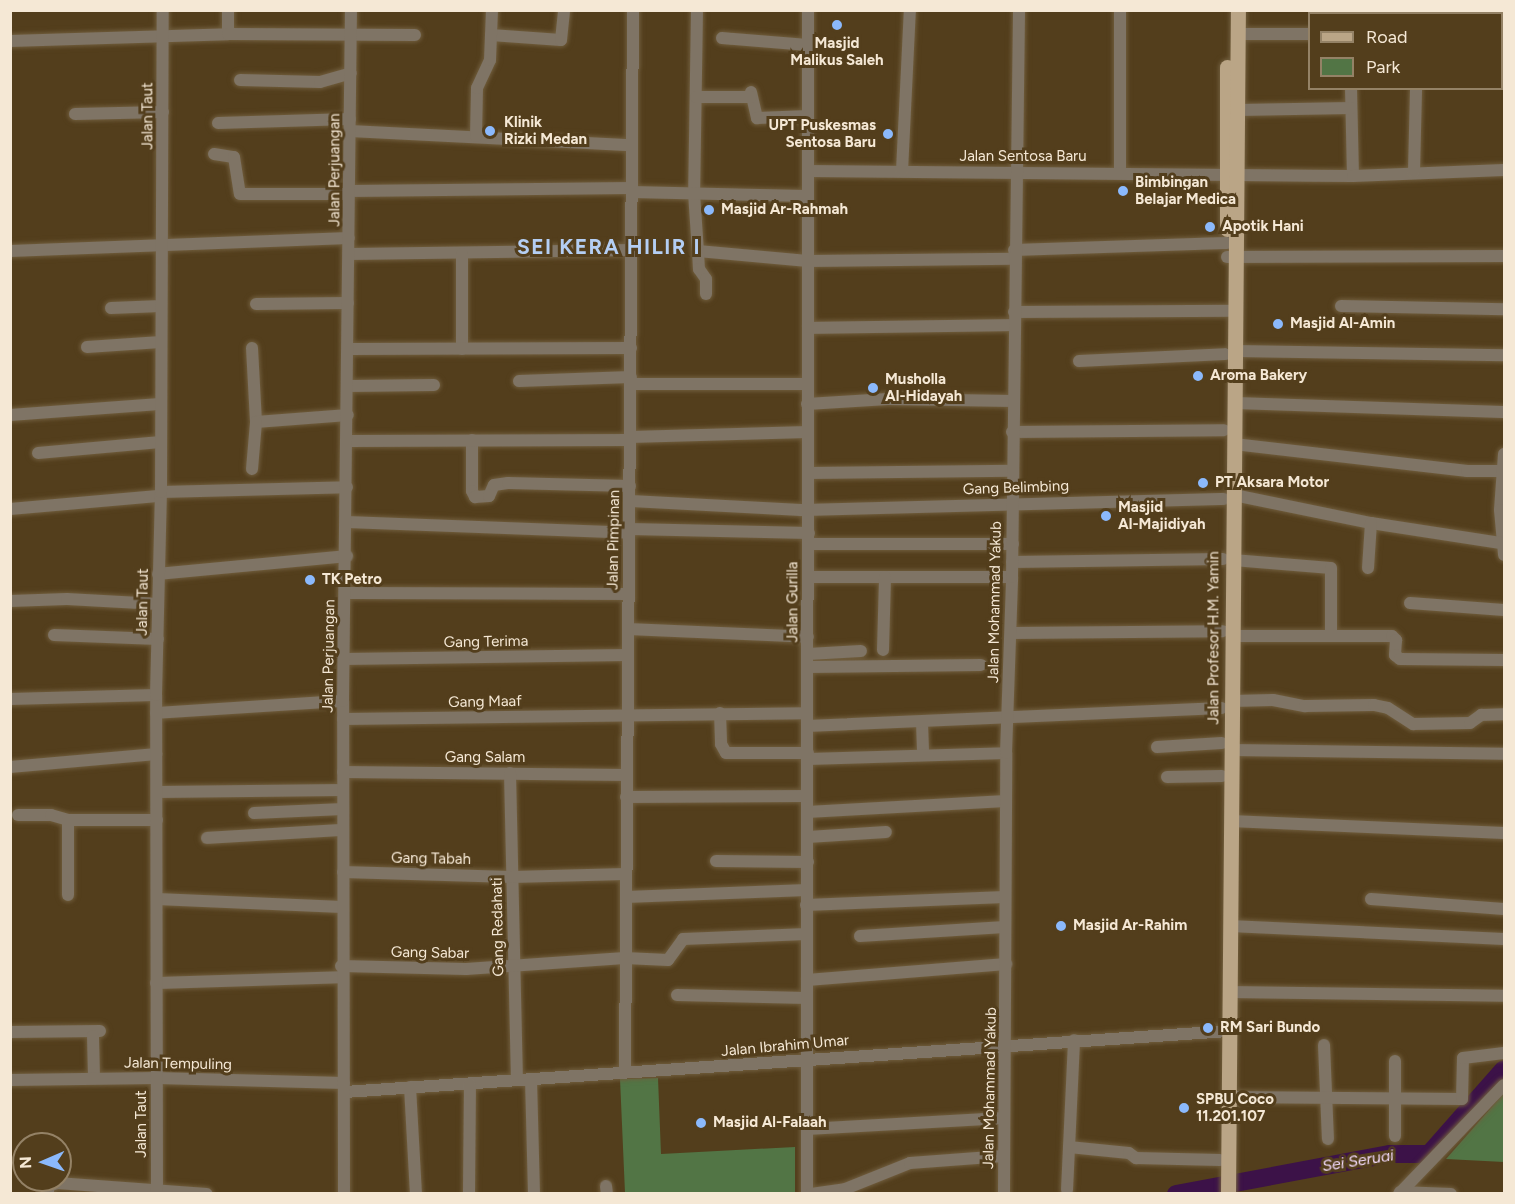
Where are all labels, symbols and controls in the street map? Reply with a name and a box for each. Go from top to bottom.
legend [1308,12,1503,90]
marker: Masjid Malikus Saleh [830,18,844,32]
text: Road [1366,26,1407,48]
place label: Masjid Malikus Saleh [790,34,884,69]
text: Park [1366,56,1400,78]
street label: Jalan Taut [139,82,157,150]
street label: Jalan Perjuangan [326,113,344,227]
place label: Klinik Rizki Medan [504,113,587,148]
place label: UPT Puskesmas Sentosa Baru [768,116,876,151]
marker: Klinik Rizki Medan [481,122,499,140]
marker: UPT Puskesmas Sentosa Baru [881,127,895,141]
street label: Jalan Sentosa Baru [959,148,1087,166]
place label: Bimbingan Belajar Medica [1135,173,1236,208]
marker: Bimbingan Belajar Medica [1116,184,1130,198]
place label: Masjid Ar-Rahmah [721,201,848,219]
marker: Masjid Ar-Rahmah [702,203,716,217]
place label: Apotik Hani [1222,218,1304,236]
marker: Apotik Hani [1203,220,1217,234]
district label: SEI KERA HILIR I [517,234,701,260]
place label: Masjid Al-Amin [1290,315,1395,333]
marker: Masjid Al-Amin [1271,317,1285,331]
place label: Aroma Bakery [1210,367,1307,385]
marker: Aroma Bakery [1191,369,1205,383]
place label: Musholla Al-Hidayah [885,370,962,405]
marker: Musholla Al-Hidayah [866,381,880,395]
place label: PT Aksara Motor [1215,474,1329,492]
marker: PT Aksara Motor [1196,476,1210,490]
street label: Gang Belimbing [963,477,1069,499]
street label: Jalan Pimpinan [604,490,624,590]
place label: Masjid Al-Majidiyah [1118,498,1205,533]
marker: Masjid Al-Majidiyah [1099,509,1113,523]
street label: Jalan Mohammad Yakub [985,521,1005,683]
street label: Jalan Profesor H.M. Yamin [1205,551,1223,725]
street label: Jalan Gurilla [784,562,802,642]
street label: Jalan Taut [133,568,153,636]
place label: TK Petro [322,571,382,589]
marker: TK Petro [303,573,317,587]
street label: Jalan Perjuangan [319,599,339,713]
street label: Gang Terima [444,632,528,652]
street label: Gang Maaf [448,692,522,712]
street label: Gang Salam [445,749,525,767]
street label: Gang Tabah [391,849,471,869]
street label: Gang Redahati [488,877,508,977]
place label: Masjid Ar-Rahim [1073,917,1187,935]
marker: Masjid Ar-Rahim [1054,919,1068,933]
street label: Gang Sabar [391,943,469,963]
street label: Jalan Mohammad Yakub [980,1007,1000,1169]
place label: RM Sari Bundo [1220,1019,1320,1037]
marker: RM Sari Bundo [1201,1021,1215,1035]
street label: Jalan Ibrahim Umar [720,1031,850,1061]
street label: Jalan Tempuling [124,1054,232,1074]
street label: Jalan Taut [133,1090,151,1158]
place label: SPBU Coco 11.201.107 [1196,1090,1274,1125]
marker: SPBU Coco 11.201.107 [1177,1101,1191,1115]
place label: Masjid Al-Falaah [713,1114,827,1132]
marker: Masjid Al-Falaah [694,1116,708,1130]
north arrow [12,1132,72,1192]
water label: Sei Seruai [1321,1146,1395,1176]
text: N [16,1156,35,1169]

